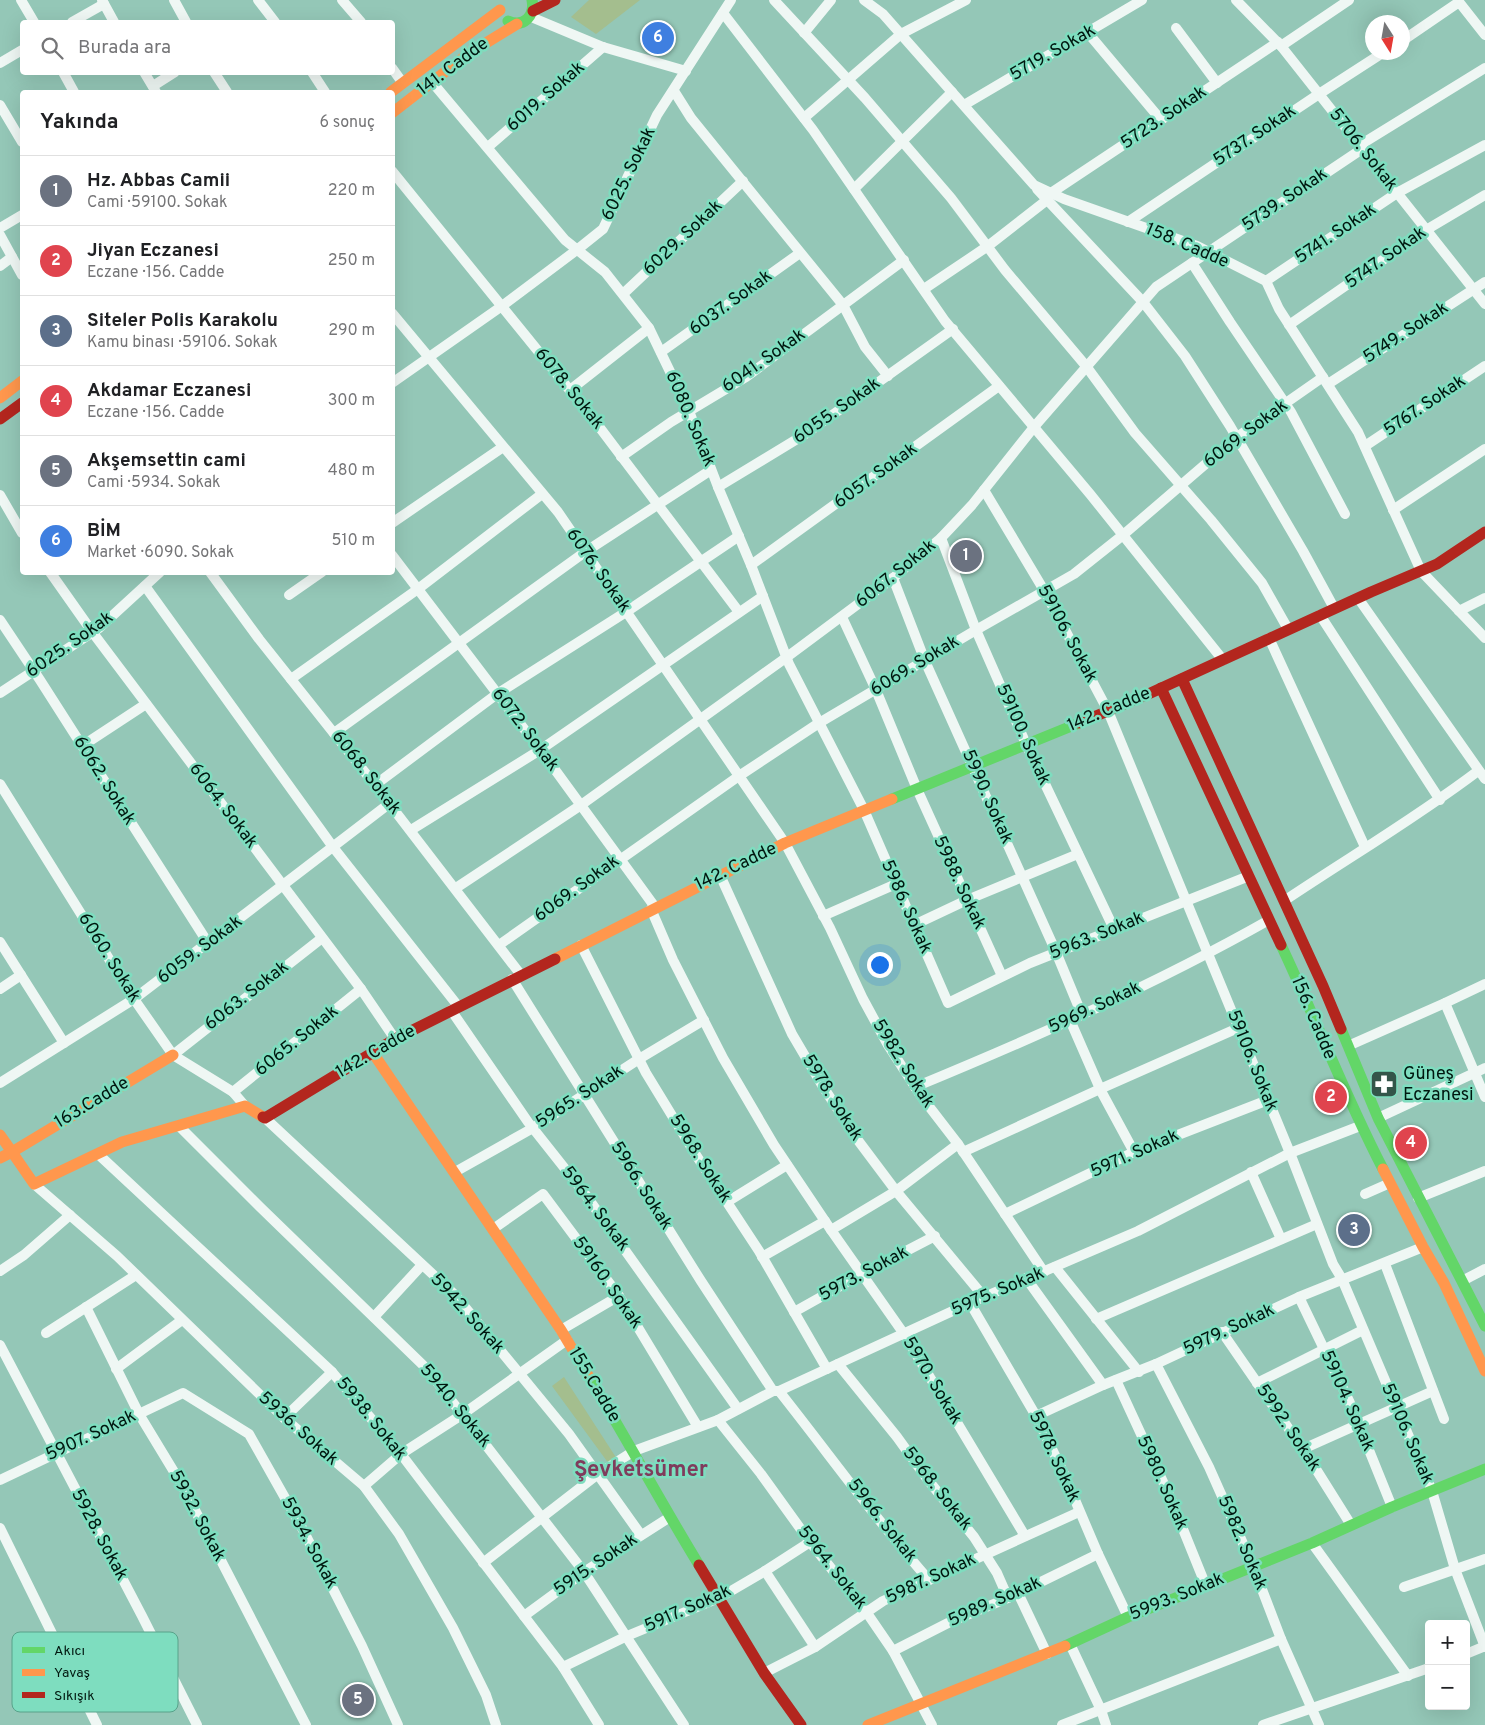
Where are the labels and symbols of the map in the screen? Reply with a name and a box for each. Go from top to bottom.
north arrow [1365,15,1410,60]
pin: 6 [642,19,674,57]
street label: 5719. Sokak [1006,19,1100,87]
street label: 141. Cadde [413,33,493,101]
street label: 6019. Sokak [502,57,590,137]
street label: 5723. Sokak [1117,81,1211,155]
street label: 5737. Sokak [1209,100,1301,172]
street label: 5706. Sokak [1323,104,1403,196]
street label: 6025. Sokak [596,123,662,225]
street label: 5739. Sokak [1238,163,1332,237]
street label: 6029. Sokak [638,195,728,281]
street label: 5741. Sokak [1291,198,1381,270]
street label: 158. Cadde [1142,218,1232,274]
street label: 5747. Sokak [1341,222,1431,294]
street label: 6037. Sokak [685,265,777,341]
street label: 5749. Sokak [1359,297,1453,369]
street label: 6041. Sokak [718,324,810,398]
street label: 6078. Sokak [529,344,609,434]
street label: 6080. Sokak [660,368,720,470]
street label: 5767. Sokak [1379,370,1471,442]
street label: 6055. Sokak [789,372,885,450]
street label: 6069. Sokak [1199,395,1293,473]
street label: 6057. Sokak [830,438,922,514]
street label: 6076. Sokak [560,524,636,618]
street label: 6067. Sokak [851,534,941,614]
pin: 1 [950,537,982,575]
street label: 59106. Sokak [1032,581,1102,687]
street label: 6025. Sokak [22,606,118,684]
street label: 6069. Sokak [866,630,964,702]
street label: 59100. Sokak [990,681,1056,789]
street label: 142. Cadde [1064,682,1154,738]
street label: 6072. Sokak [486,684,564,776]
street label: 6068. Sokak [326,726,406,820]
street label: 6062. Sokak [67,732,141,830]
street label: 5990. Sokak [956,746,1018,848]
street label: 6064. Sokak [183,759,263,853]
street label: 5988. Sokak [927,833,991,933]
street label: 142. Cadde [691,837,781,897]
street label: 6069. Sokak [530,850,624,928]
street label: 5986. Sokak [875,856,937,958]
street label: 5963. Sokak [1046,907,1148,965]
street label: 6060. Sokak [72,909,146,1007]
street label: 6059. Sokak [153,910,247,990]
your location [867,952,893,978]
street label: 6063. Sokak [200,956,294,1036]
street label: 156. Cadde [1285,973,1341,1063]
street label: 5969. Sokak [1045,977,1145,1039]
street label: 6065. Sokak [250,1000,344,1082]
street label: 59106. Sokak [1221,1007,1283,1115]
street label: 5982. Sokak [867,1015,939,1113]
street label: 142. Cadde [332,1020,420,1084]
street label: 5978. Sokak [796,1050,868,1146]
street label: 5965. Sokak [532,1060,628,1134]
place label: Güneş Eczanesi [1403,1063,1474,1107]
pharmacy icon: Güneş Eczanesi [1369,1069,1399,1099]
street label: 163.Cadde [51,1072,133,1134]
pin: 2 [1315,1078,1347,1116]
street label: 5968. Sokak [664,1110,736,1208]
street label: 5971. Sokak [1087,1124,1183,1184]
pin: 4 [1395,1124,1427,1162]
street label: 5966. Sokak [605,1137,677,1235]
street label: 5964. Sokak [556,1162,634,1256]
pin: 3 [1338,1211,1370,1249]
street label: 59160. Sokak [567,1232,647,1334]
street label: 5973. Sokak [815,1241,913,1307]
street label: 5975. Sokak [948,1262,1048,1322]
street label: 5942. Sokak [425,1269,509,1359]
street label: 5979. Sokak [1180,1299,1278,1361]
street label: 5970. Sokak [897,1333,967,1429]
street label: 155.Cadde [563,1343,625,1427]
street label: 59104. Sokak [1315,1347,1379,1455]
street label: 5940. Sokak [414,1359,496,1453]
street label: 5938. Sokak [330,1373,412,1465]
street label: 5992. Sokak [1250,1380,1326,1476]
street label: 59106. Sokak [1375,1380,1439,1488]
street label: 5936. Sokak [253,1387,343,1471]
street label: 5907. Sokak [42,1405,140,1467]
street label: 5978. Sokak [1023,1408,1085,1506]
street label: 5980. Sokak [1131,1432,1193,1534]
street label: 5968. Sokak [897,1442,977,1536]
district label: Şevketsümer [574,1457,708,1484]
street label: 5932. Sokak [163,1466,231,1566]
street label: 5966. Sokak [842,1474,922,1568]
street label: 5928. Sokak [65,1485,133,1585]
street label: 5982. Sokak [1212,1492,1272,1594]
street label: 5934. Sokak [275,1493,343,1593]
street label: 5964. Sokak [792,1521,872,1615]
street label: 5915. Sokak [550,1528,642,1602]
street label: 5987. Sokak [882,1548,980,1610]
street label: 5993. Sokak [1126,1568,1228,1626]
street label: 5989. Sokak [945,1571,1045,1633]
street label: 5917. Sokak [641,1580,735,1638]
legend [12,1632,178,1712]
text: Akıcı [54,1643,85,1660]
text: Yavaş [54,1665,90,1682]
pin: 5 [342,1681,374,1719]
text: Sıkışık [54,1688,95,1705]

